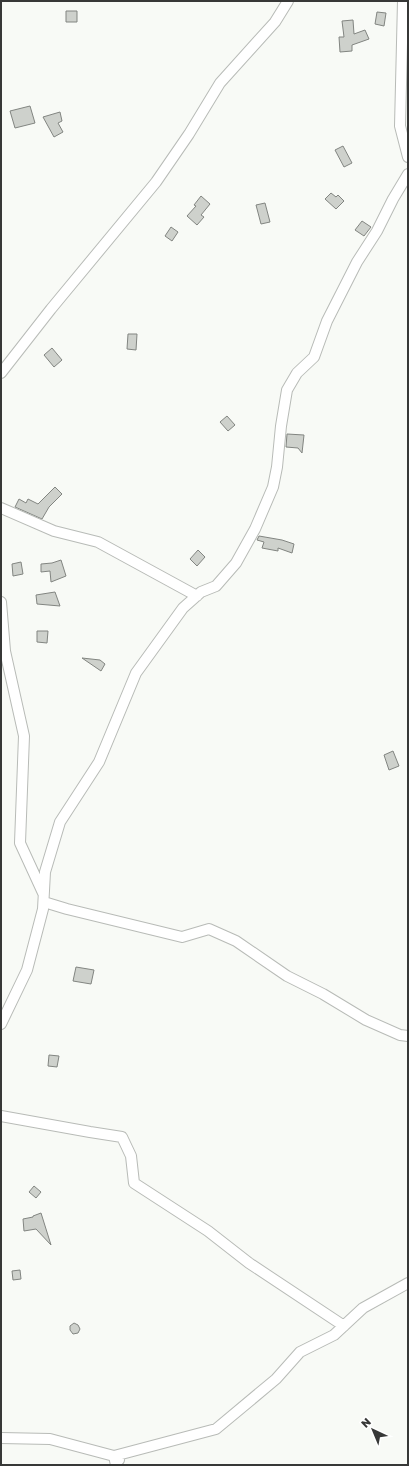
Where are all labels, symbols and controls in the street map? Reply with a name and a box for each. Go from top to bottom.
north arrow [353,1410,393,1450]
text: N [358,1415,373,1430]

